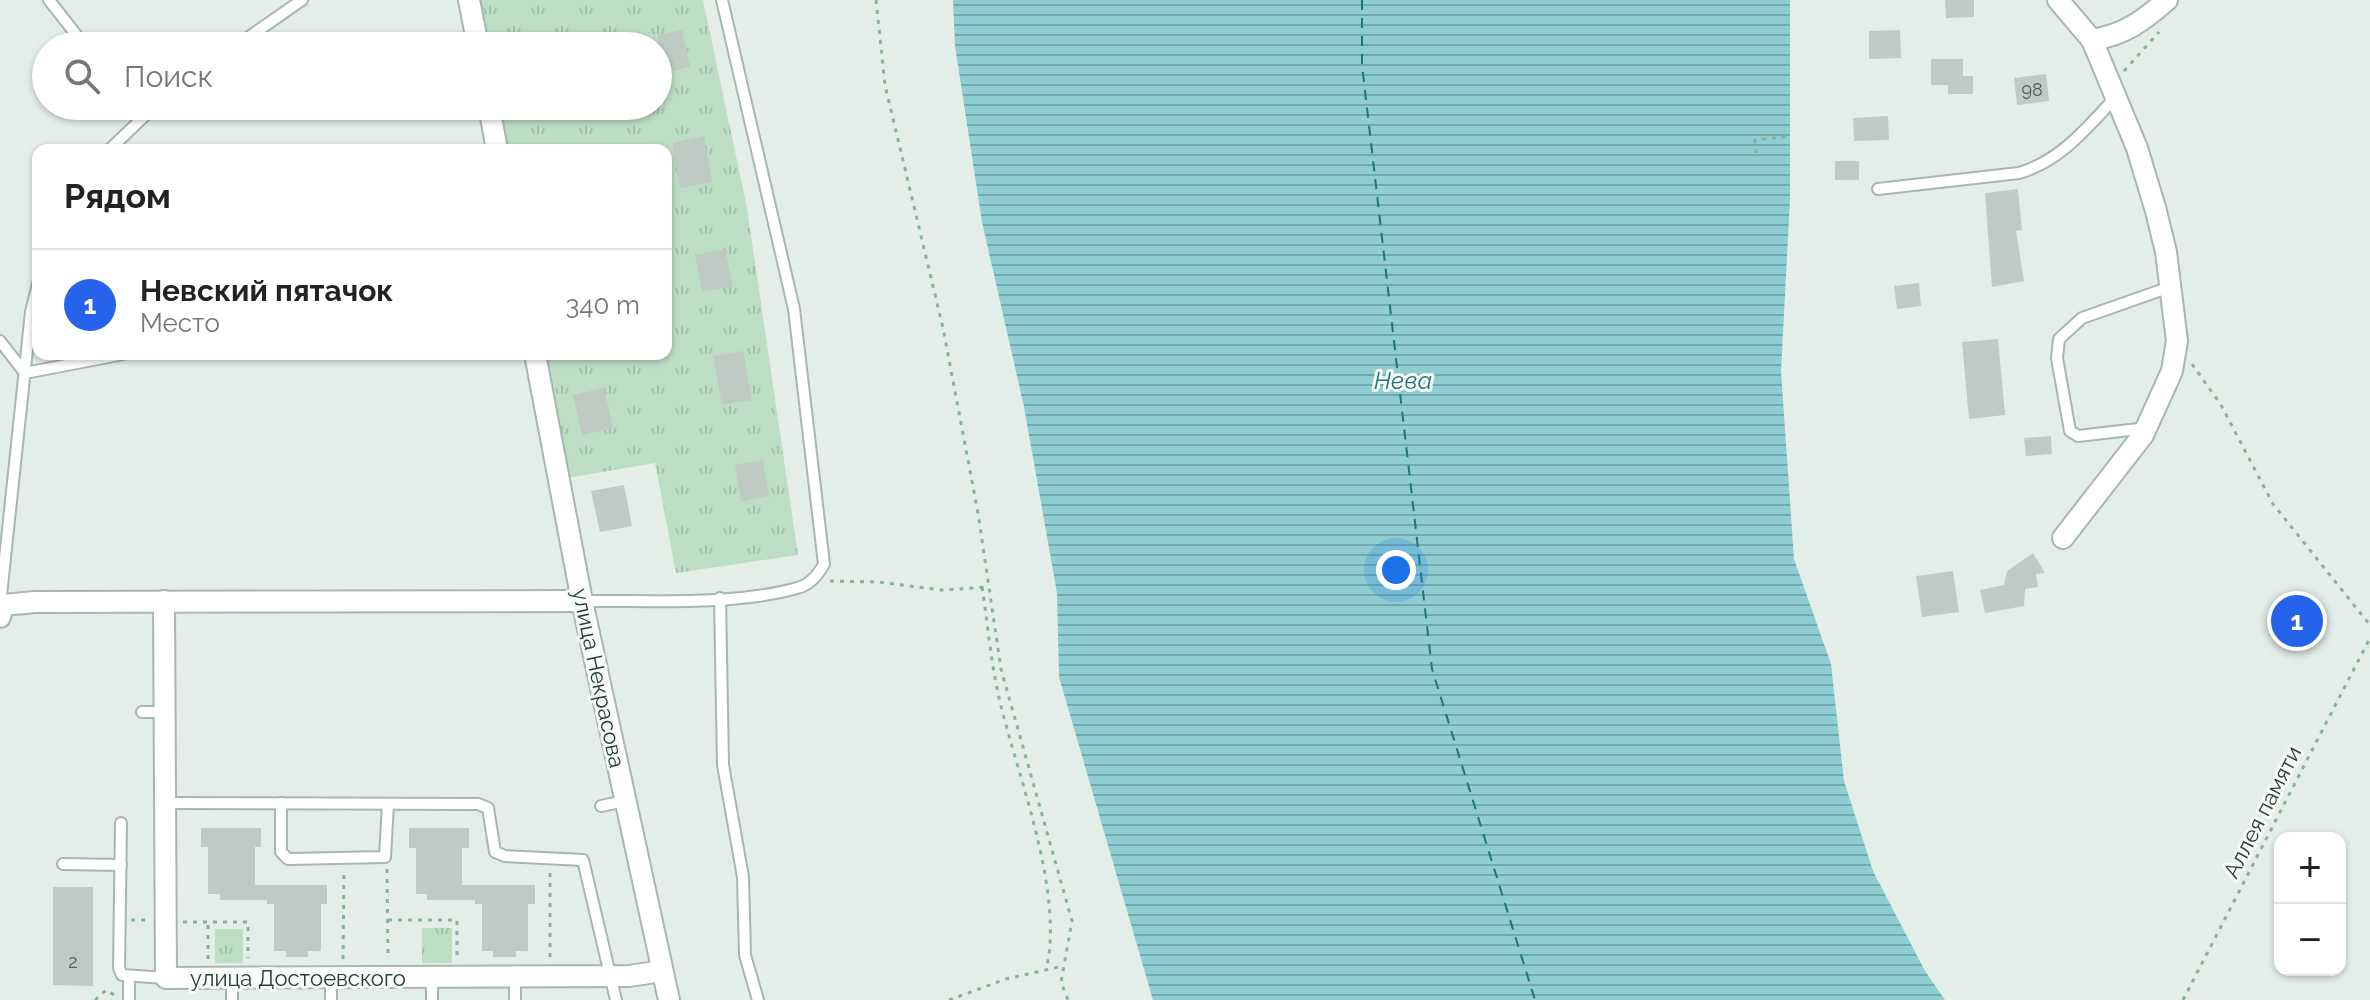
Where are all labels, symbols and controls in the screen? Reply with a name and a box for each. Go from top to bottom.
search box [32,32,672,120]
icon: search [60,54,104,98]
text: Поиск [124,59,213,94]
house number: 98 [2021,79,2043,100]
text: Рядом [64,176,171,216]
text: Невский пятачок [140,273,393,308]
text: 1 [84,290,96,320]
text: 340 m [565,290,640,320]
text: Место [140,308,220,338]
water label: Нева [1374,366,1432,395]
your location [1376,550,1416,590]
street label: улица Некрасова [567,586,631,770]
pin: 1 [2271,591,2323,651]
street label: Аллея памяти [2218,742,2306,882]
map controls [2274,832,2346,976]
button: + [2274,832,2346,904]
button: − [2274,904,2346,976]
house number: 2 [68,951,78,972]
street label: улица Достоевского [190,965,406,991]

